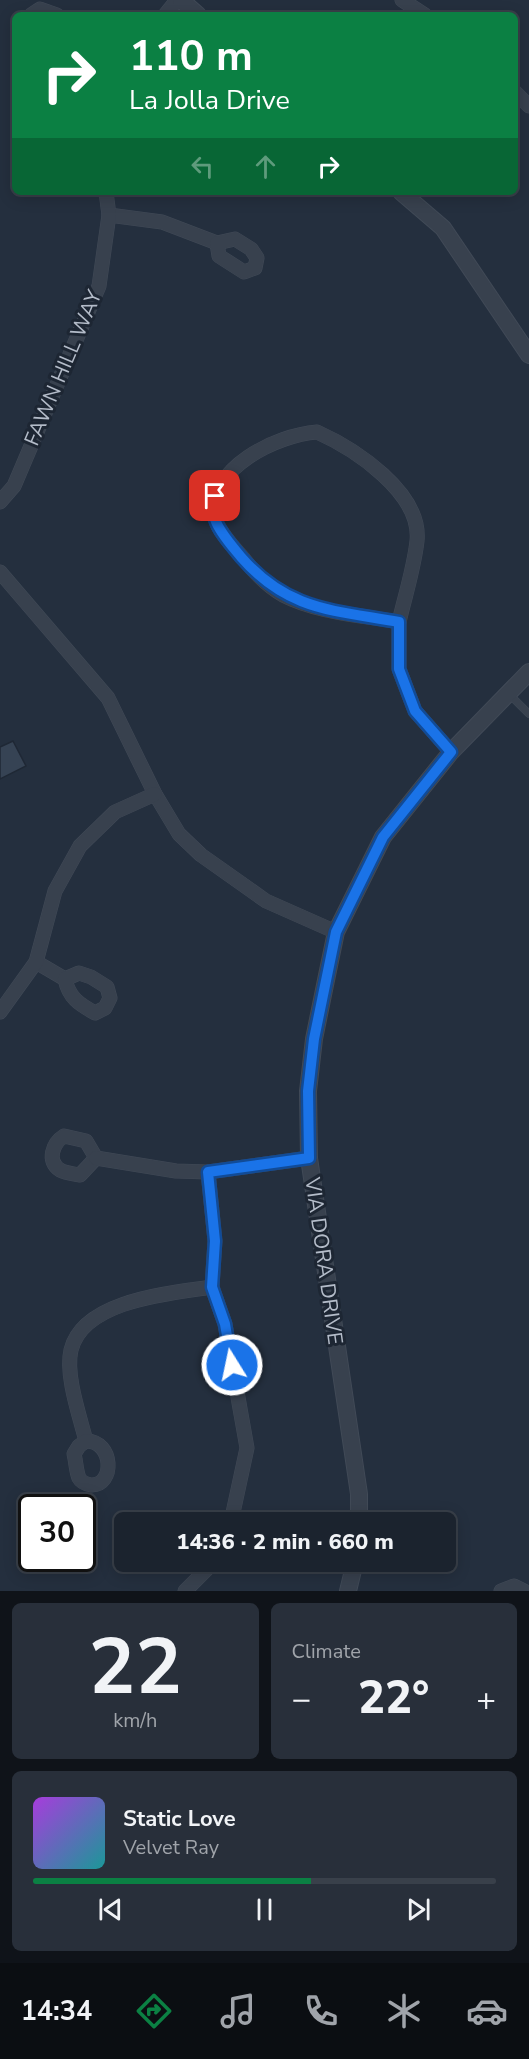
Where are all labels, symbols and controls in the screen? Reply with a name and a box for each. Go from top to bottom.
text: 110 m [129,28,253,85]
icon: right [30,36,108,114]
text: La Jolla Drive [129,82,290,119]
icon: left [186,150,219,183]
icon: ahead [249,150,282,183]
icon: right [312,150,345,183]
street label: FAWN HILL WAY [18,285,109,450]
pin [189,470,240,521]
icon: arrive [198,479,231,512]
street label: VIA DORA DRIVE [298,1175,350,1346]
position arrow [200,1333,264,1397]
speed limit sign: 30 [18,1494,96,1572]
text: 14:36 · 2 min · 660 m [176,1527,394,1557]
text: 22 [88,1614,182,1721]
text: Climate [292,1638,361,1665]
text: 22° [358,1668,429,1729]
text: − [292,1677,311,1722]
text: + [476,1677,496,1722]
text: km/h [113,1707,157,1734]
text: Static Love [123,1804,236,1834]
text: Velvet Ray [123,1834,219,1861]
icon: previous [94,1893,127,1926]
icon: pause [248,1893,281,1926]
icon: next [402,1893,435,1926]
icon: directions [133,1990,175,2032]
icon: music [217,1990,259,2032]
icon: phone [300,1990,342,2032]
icon: climate [383,1990,425,2032]
icon: car [466,1990,508,2032]
text: 14:34 [21,1993,92,2030]

